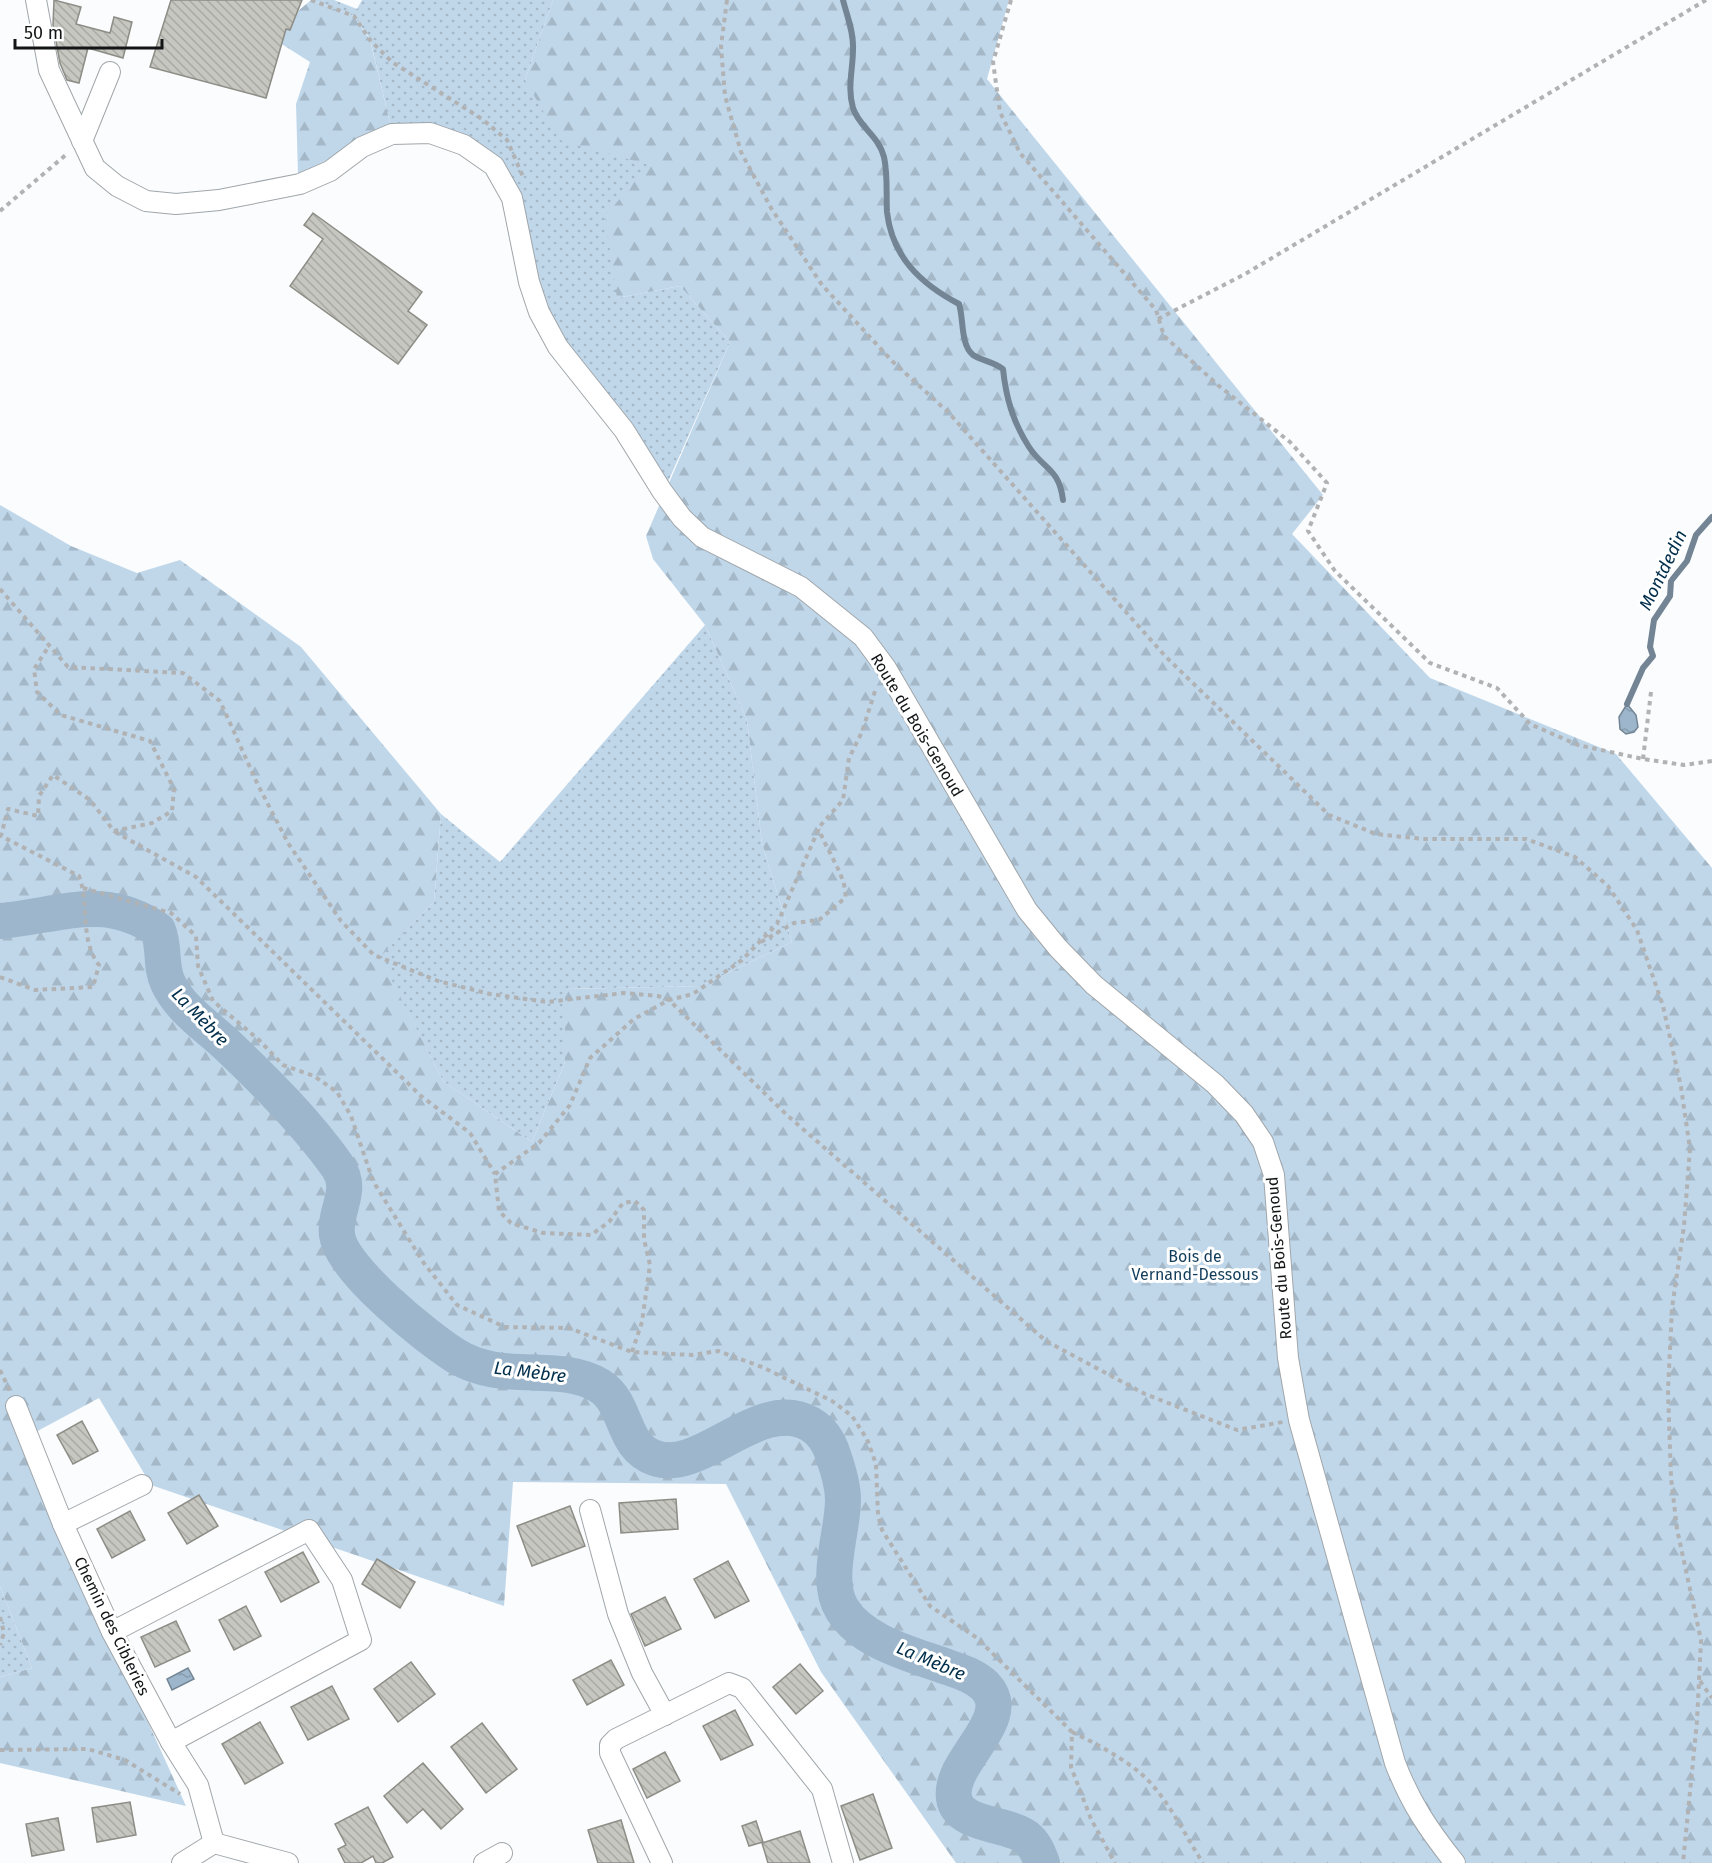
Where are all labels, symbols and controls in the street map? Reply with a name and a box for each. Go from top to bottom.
scale bar [15,12,162,50]
text: 50 m [24,22,63,44]
water label: Montdedin [1634,526,1692,614]
street label: Route du Bois-Genoud [867,650,967,800]
water label: La Mèbre [167,983,233,1051]
street label: Route du Bois-Genoud [1262,1176,1296,1340]
park label: Bois de Vernand-Dessous [1132,1247,1258,1284]
water label: La Mèbre [493,1357,567,1387]
street label: Chemin des Cibleries [70,1554,154,1698]
water label: La Mèbre [893,1637,969,1685]

